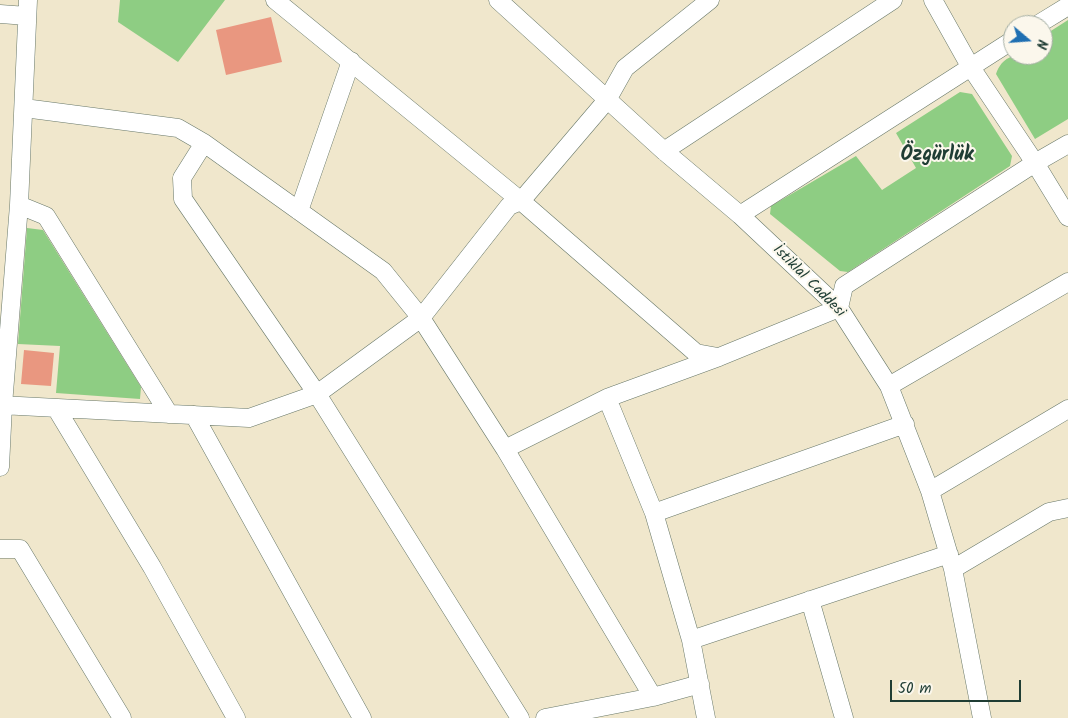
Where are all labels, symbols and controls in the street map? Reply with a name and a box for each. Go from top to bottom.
north arrow [1003,15,1053,65]
text: N [1029,37,1053,52]
district label: Özgürlük [900,145,974,169]
street label: İstiklal Caddesi [768,242,848,322]
scale bar [893,670,1024,702]
text: 50 m [898,677,932,701]

